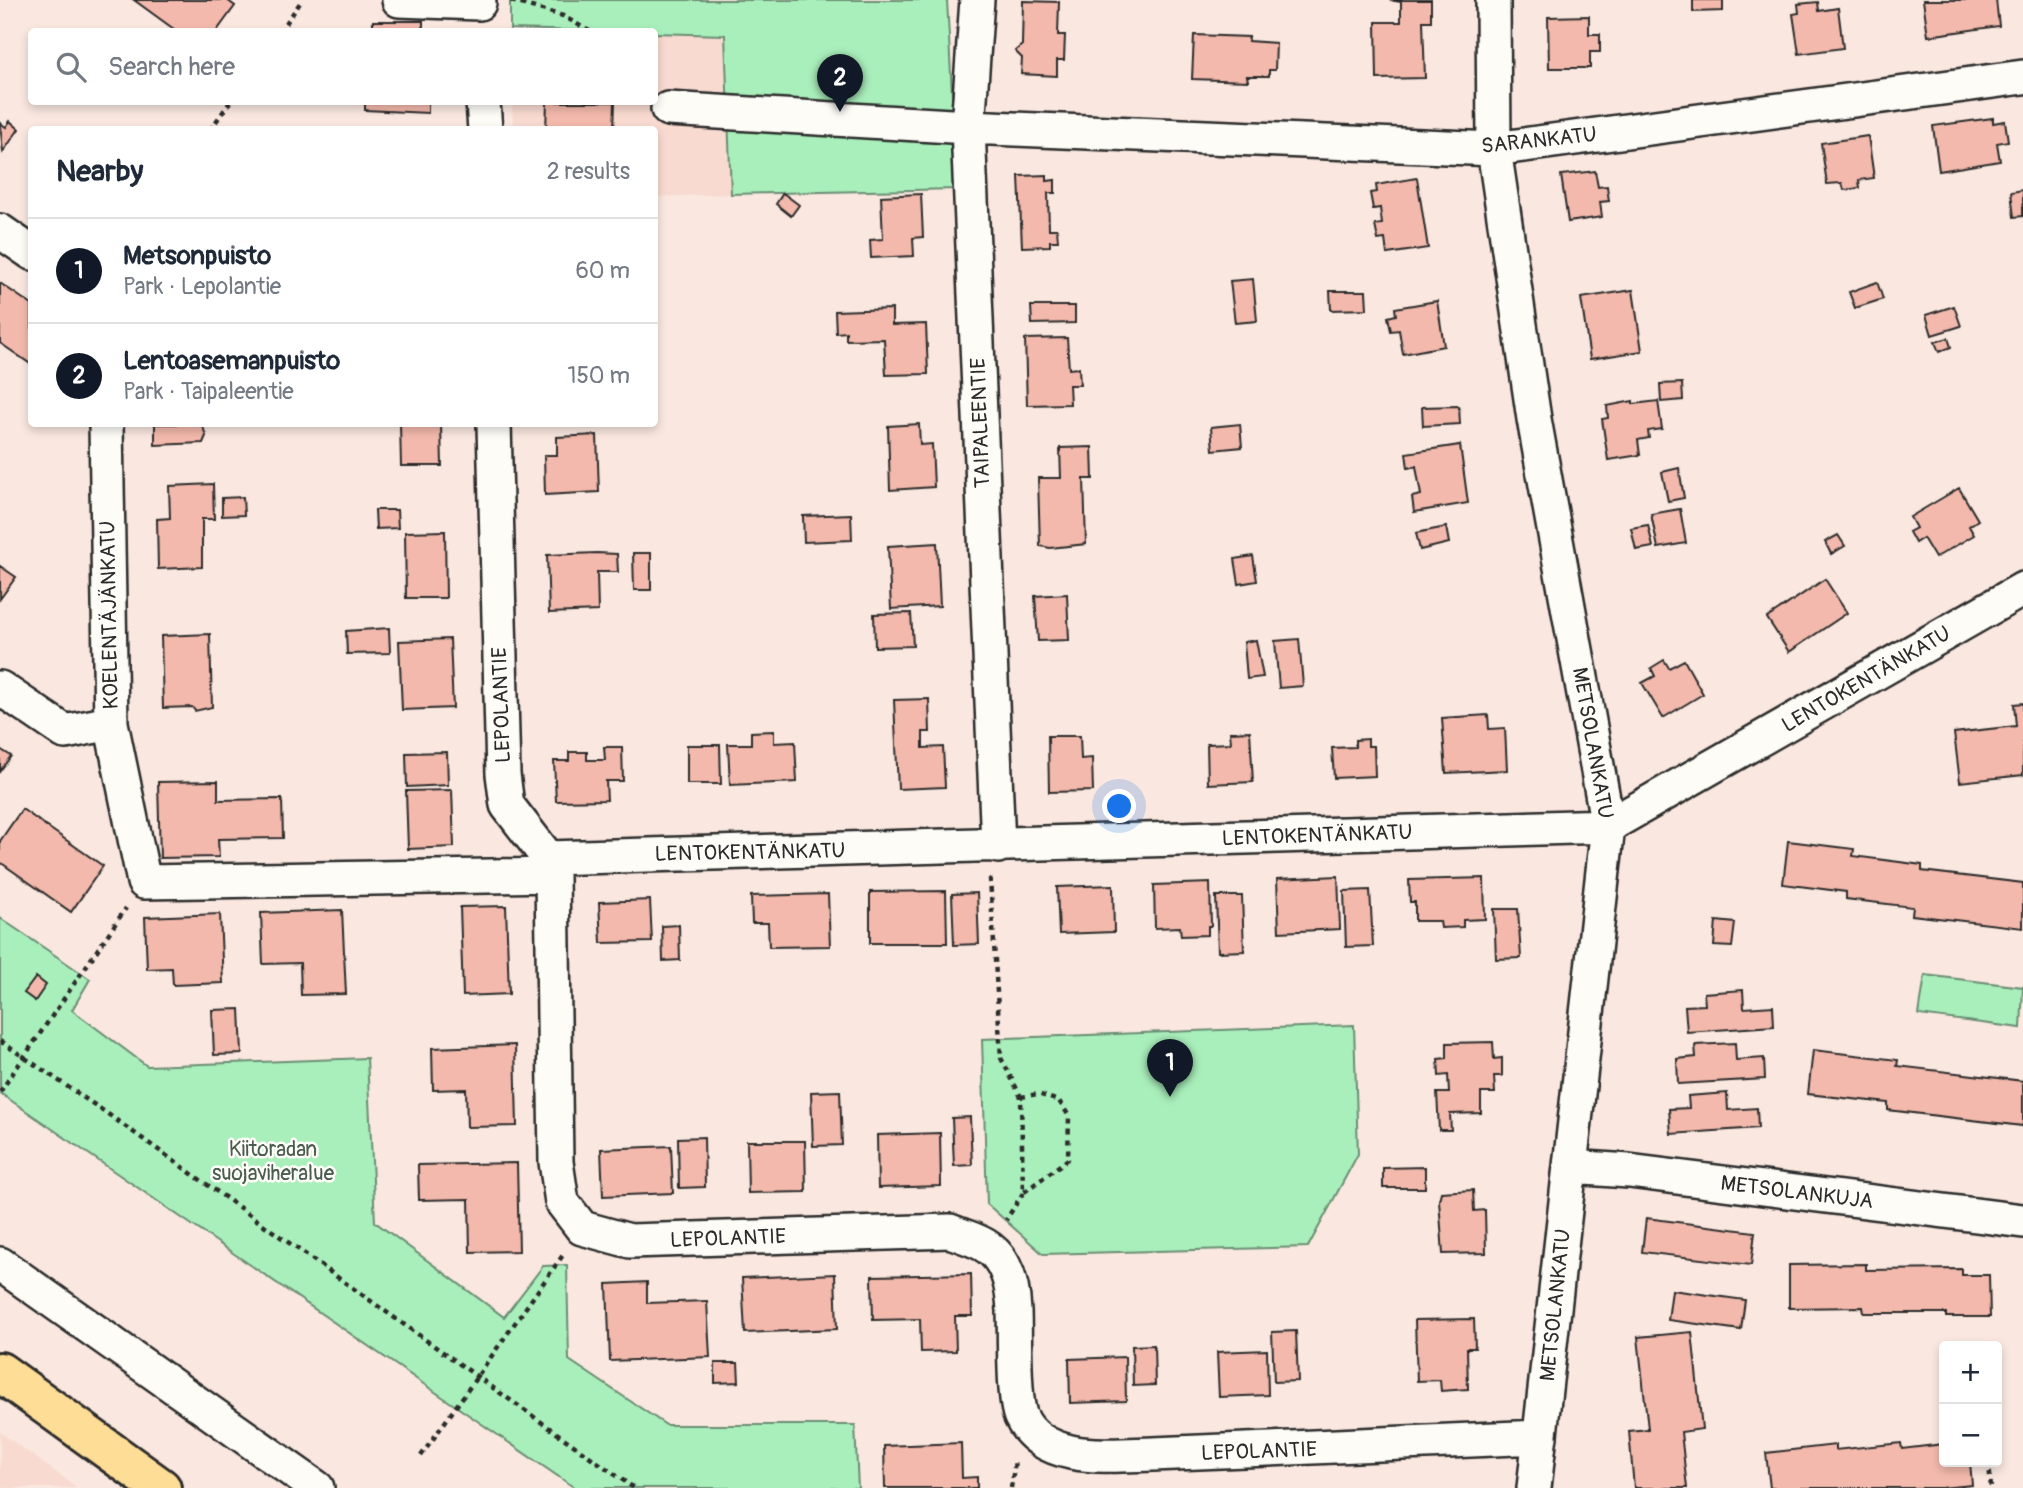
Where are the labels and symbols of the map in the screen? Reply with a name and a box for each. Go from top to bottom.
pin: 2 [817,54,863,112]
street label: SARANKATU [1480,121,1598,160]
street label: TAIPALEENTIE [965,357,996,489]
street label: KOELENTÄJÄNKATU [94,520,125,710]
street label: LENTOKENTÄNKATU [1777,620,1956,739]
street label: LEPOLANTIE [486,647,517,763]
street label: METSOLANKATU [1566,665,1619,821]
your location [1102,789,1136,823]
street label: LENTOKENTÄNKATU [1221,819,1413,852]
street label: LENTOKENTÄNKATU [654,837,846,868]
pin: 1 [1147,1039,1193,1097]
park label: Kiitoradan suojaviheralue [212,1136,335,1187]
street label: METSOLANKUJA [1719,1170,1875,1215]
street label: LEPOLANTIE [670,1223,786,1254]
street label: METSOLANKATU [1534,1227,1577,1383]
street label: LEPOLANTIE [1201,1436,1317,1467]

